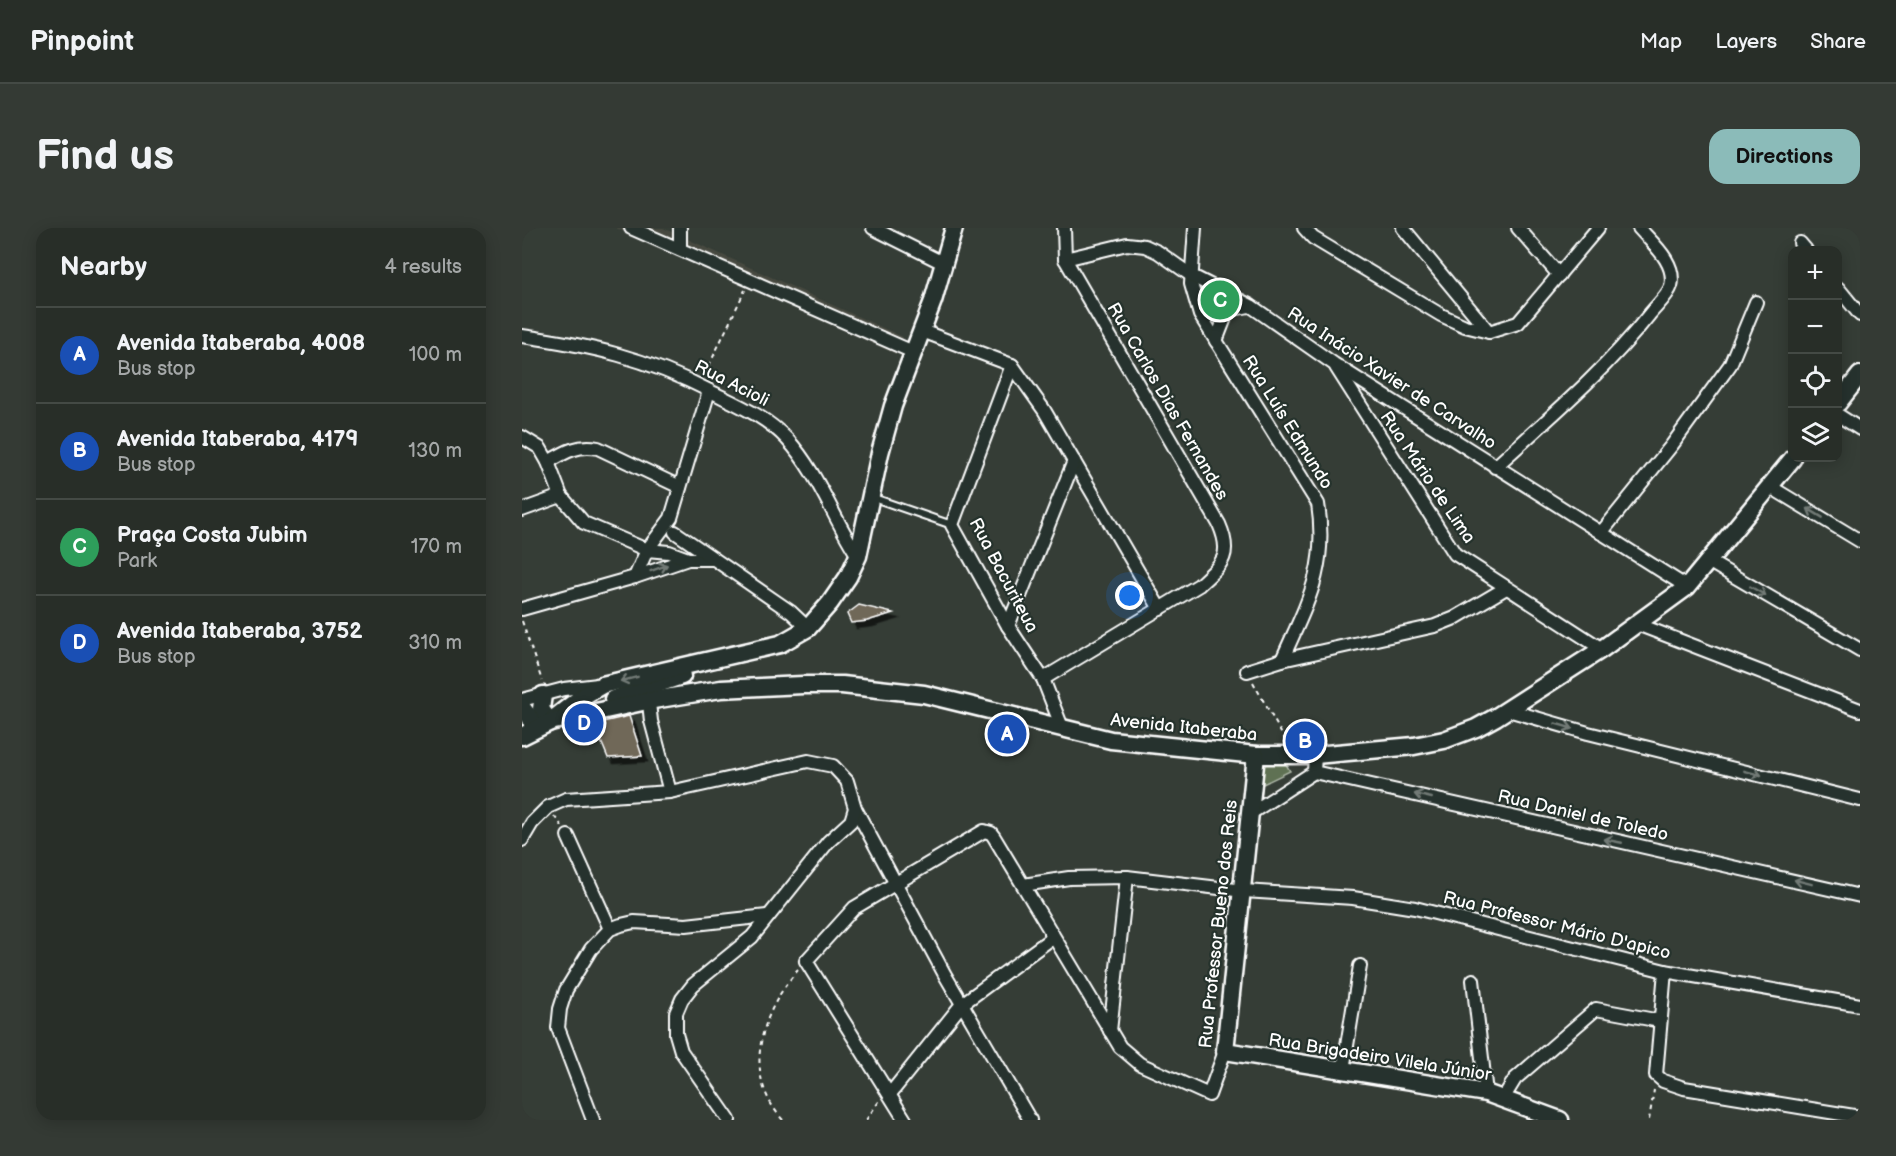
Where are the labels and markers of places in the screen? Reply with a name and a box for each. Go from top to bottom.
pin: C [1200,278,1240,322]
pin: D [564,700,604,746]
pin: A [988,712,1026,756]
pin: B [1286,718,1324,764]

